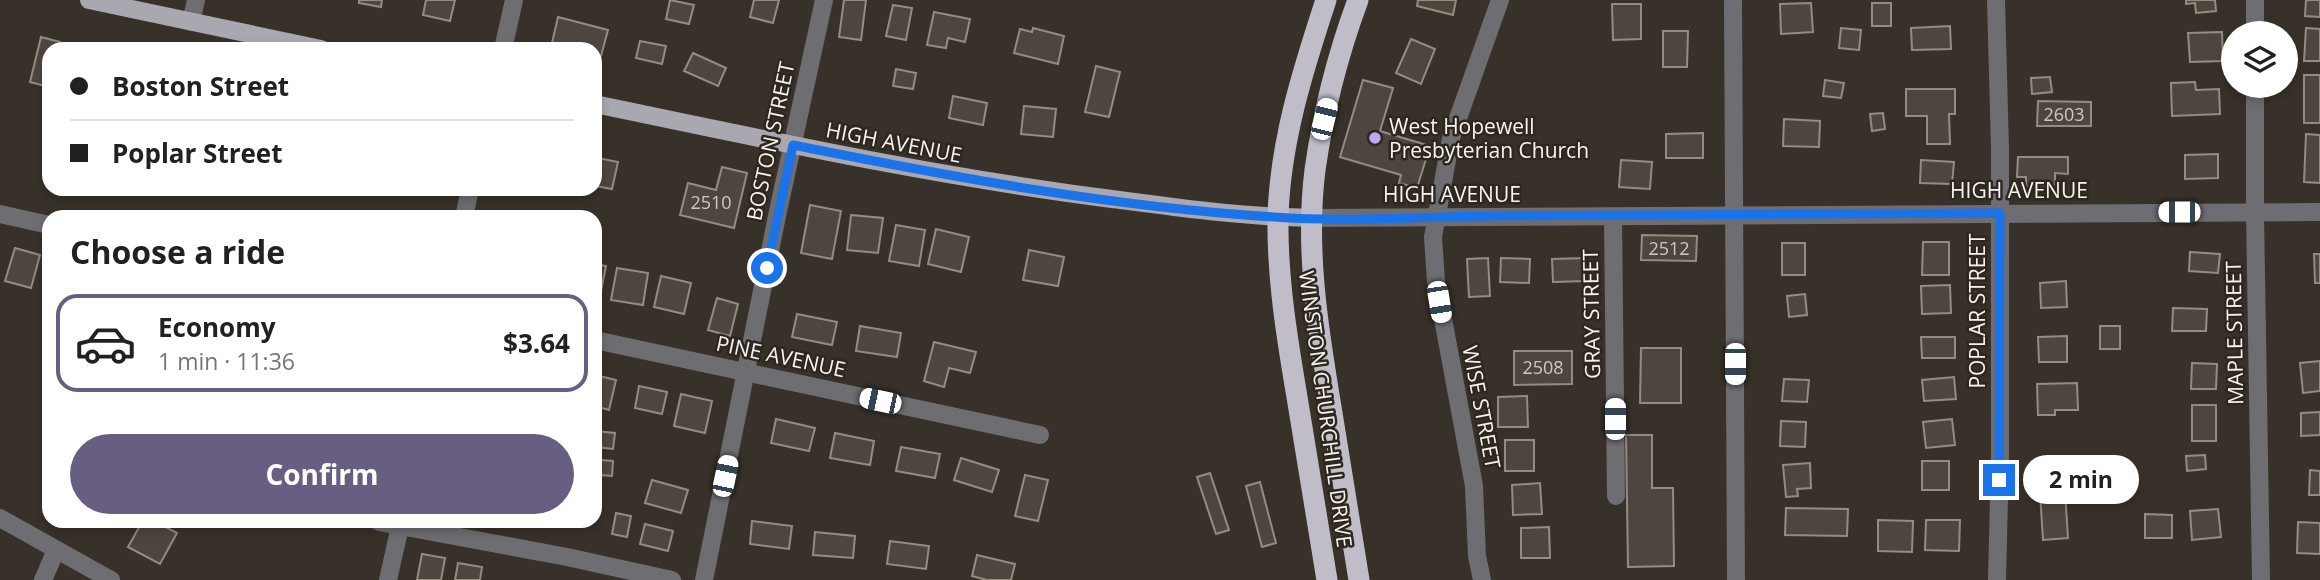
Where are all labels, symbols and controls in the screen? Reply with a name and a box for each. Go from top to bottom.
map controls [2221,21,2298,98]
button: layers [2221,21,2298,98]
street label: BOSTON STREET [740,59,801,223]
text: Boston Street [112,68,289,104]
car [1309,96,1340,142]
house number: 2603 [2043,102,2085,126]
place label: West Hopewell Presbyterian Church [1389,112,1589,164]
street label: HIGH AVENUE [824,115,964,169]
marker: West Hopewell Presbyterian Church [1367,130,1383,146]
text: Poplar Street [112,135,283,171]
street label: HIGH AVENUE [1950,176,2088,204]
street label: HIGH AVENUE [1383,180,1521,208]
house number: 2510 [690,190,732,214]
car [2159,202,2201,223]
text: Choose a ride [70,230,285,273]
street label: POPLAR STREET [1963,233,1991,389]
house number: 2512 [1648,236,1690,260]
street label: GRAY STREET [1576,249,1606,379]
route start [751,252,783,284]
street label: MAPLE STREET [2219,260,2249,405]
street label: WINSTON CHURCHILL DRIVE [1293,269,1359,549]
car [1426,280,1453,324]
text: Economy [158,309,276,345]
icon: car [74,312,137,375]
text: $3.64 [503,325,570,361]
street label: PINE AVENUE [714,329,848,383]
street label: WISE STREET [1456,343,1508,471]
car [1725,343,1746,385]
text: 1 min · 11:36 [158,345,295,377]
house number: 2508 [1522,355,1564,379]
car [858,386,903,416]
car [1605,398,1626,440]
button: Confirm [70,434,574,514]
car [711,453,740,499]
callout: 2 min [2024,456,2139,504]
text: 2 min [2049,463,2113,495]
route end [1983,464,2015,496]

